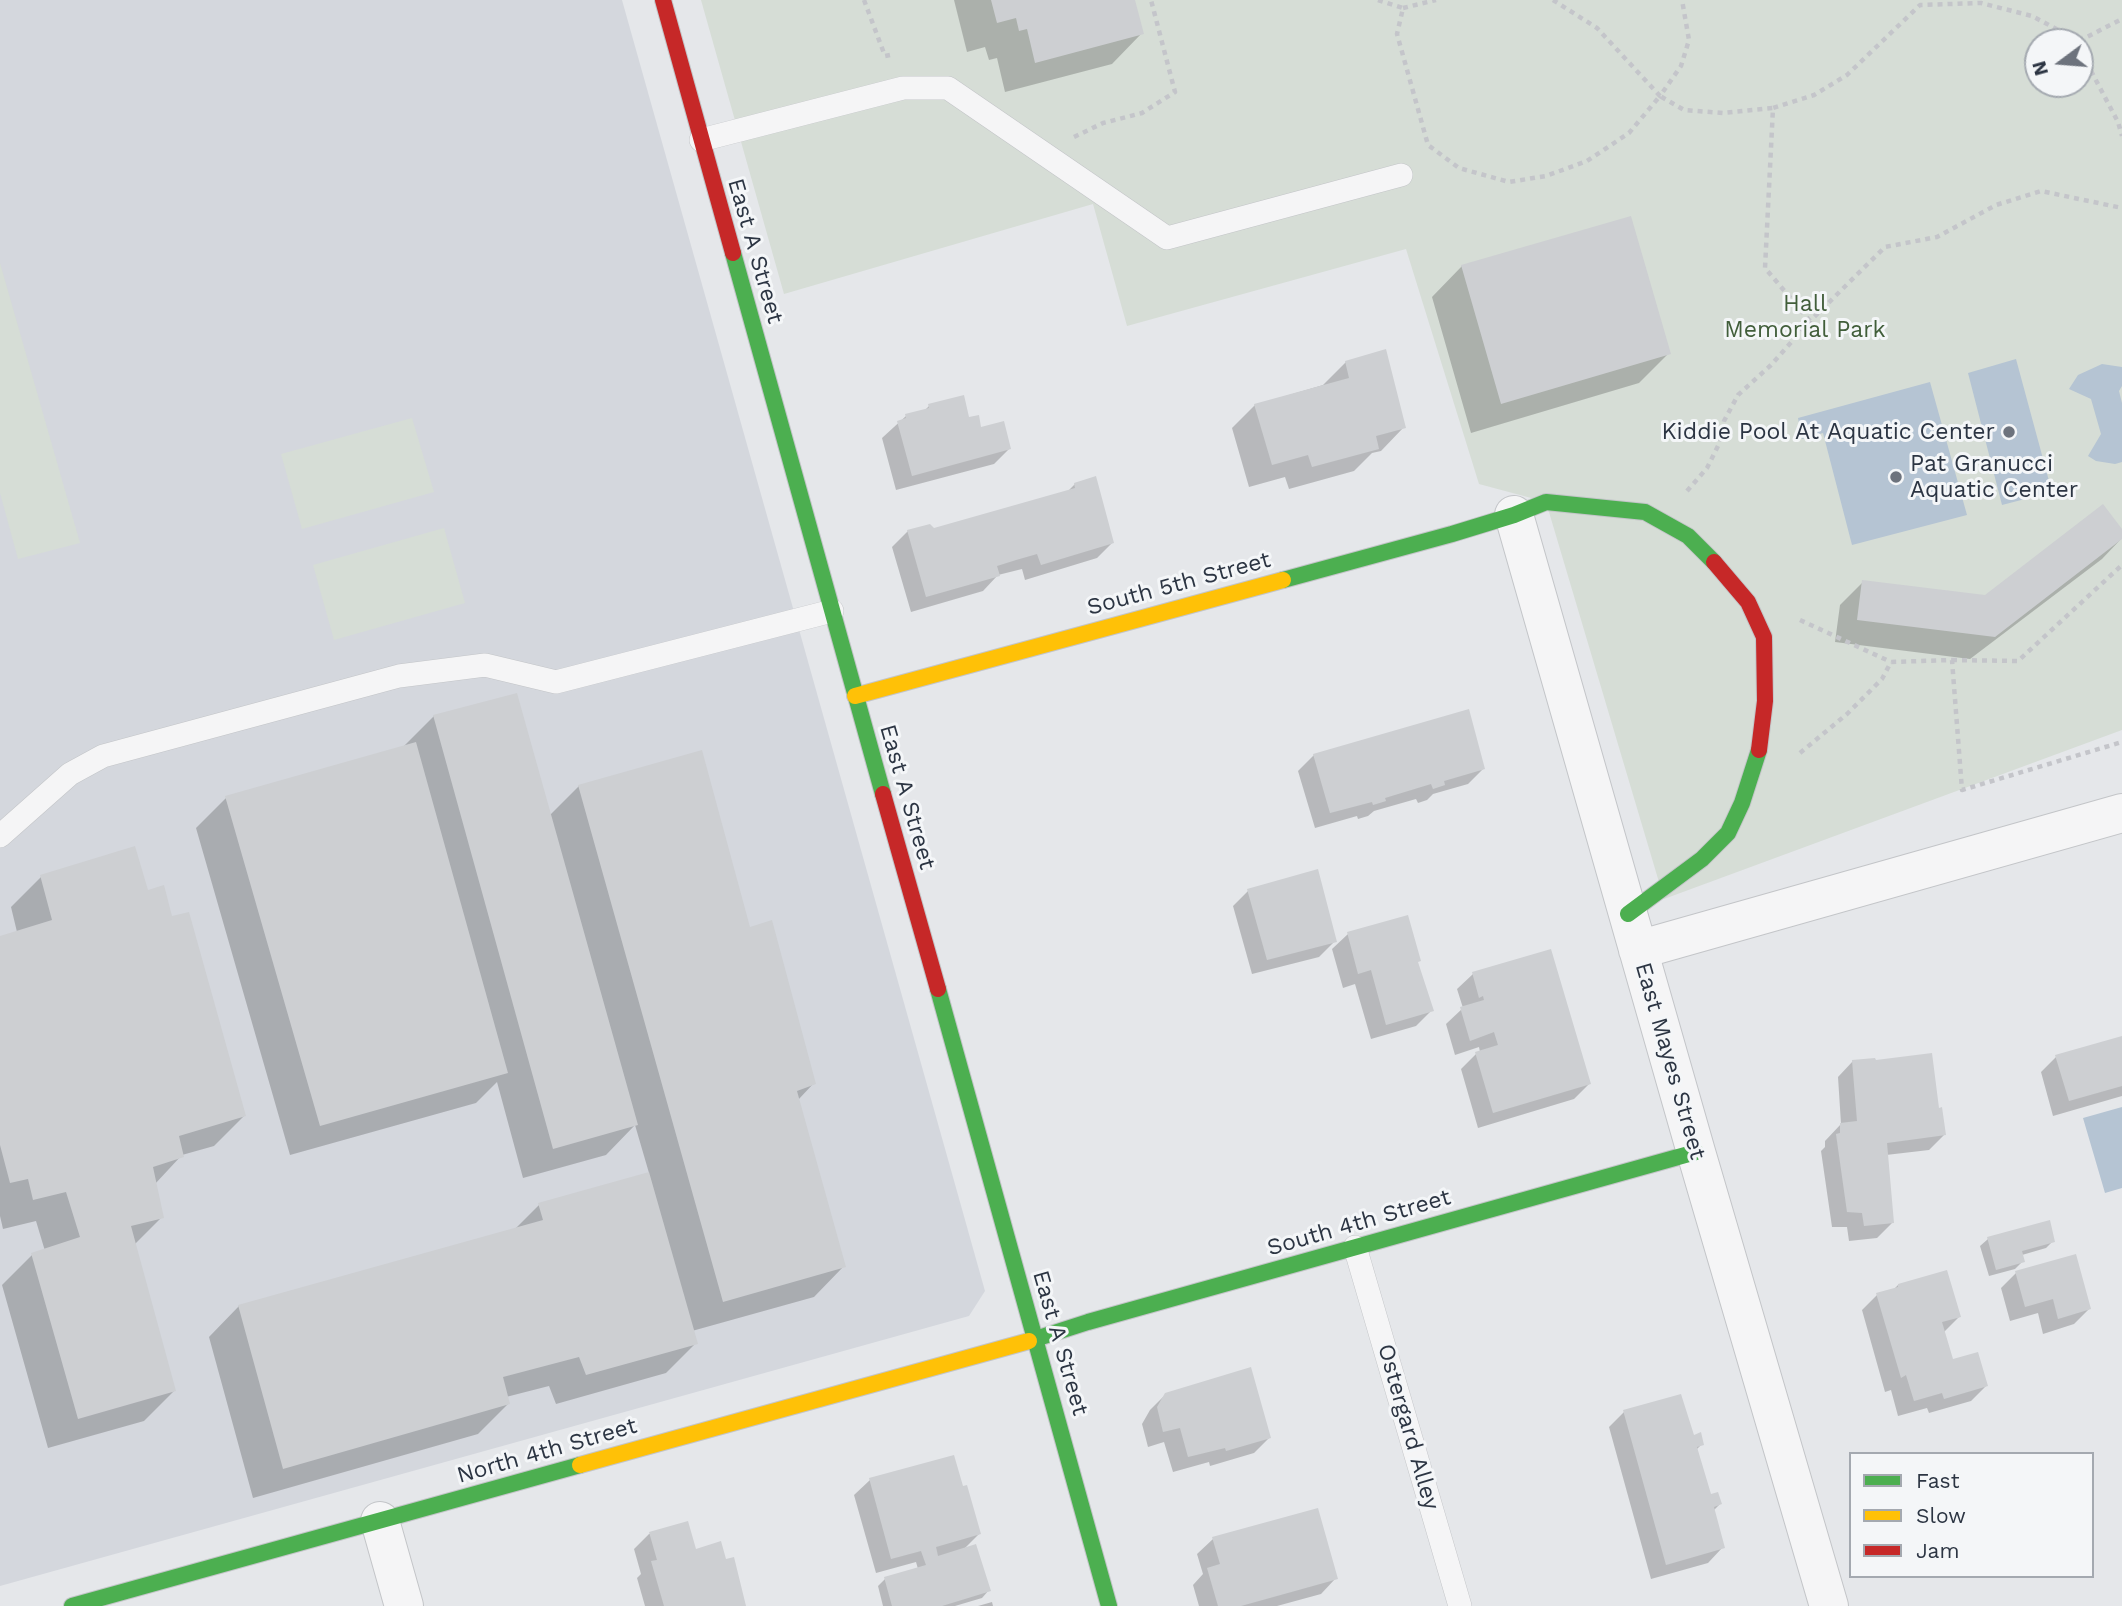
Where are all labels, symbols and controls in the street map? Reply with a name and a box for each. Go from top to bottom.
north arrow [2024,28,2094,98]
text: N [2027,58,2053,78]
street label: East A Street [721,175,789,327]
park label: Hall Memorial Park [1724,290,1886,344]
place label: Kiddie Pool At Aquatic Center [1662,418,1995,446]
marker: Kiddie Pool At Aquatic Center [2001,424,2017,440]
place label: Pat Granucci Aquatic Center [1910,450,2078,504]
marker: Pat Granucci Aquatic Center [1888,469,1904,485]
street label: South 5th Street [1084,546,1274,622]
street label: East A Street [873,721,941,873]
street label: East Mayes Street [1629,959,1711,1163]
street label: South 4th Street [1264,1184,1454,1262]
street label: East A Street [1026,1267,1094,1419]
street label: Ostergard Alley [1371,1341,1445,1513]
street label: North 4th Street [454,1412,640,1490]
legend [1849,1452,2094,1578]
text: Fast [1916,1468,1960,1493]
text: Slow [1916,1503,1966,1528]
text: Jam [1916,1538,1959,1563]

